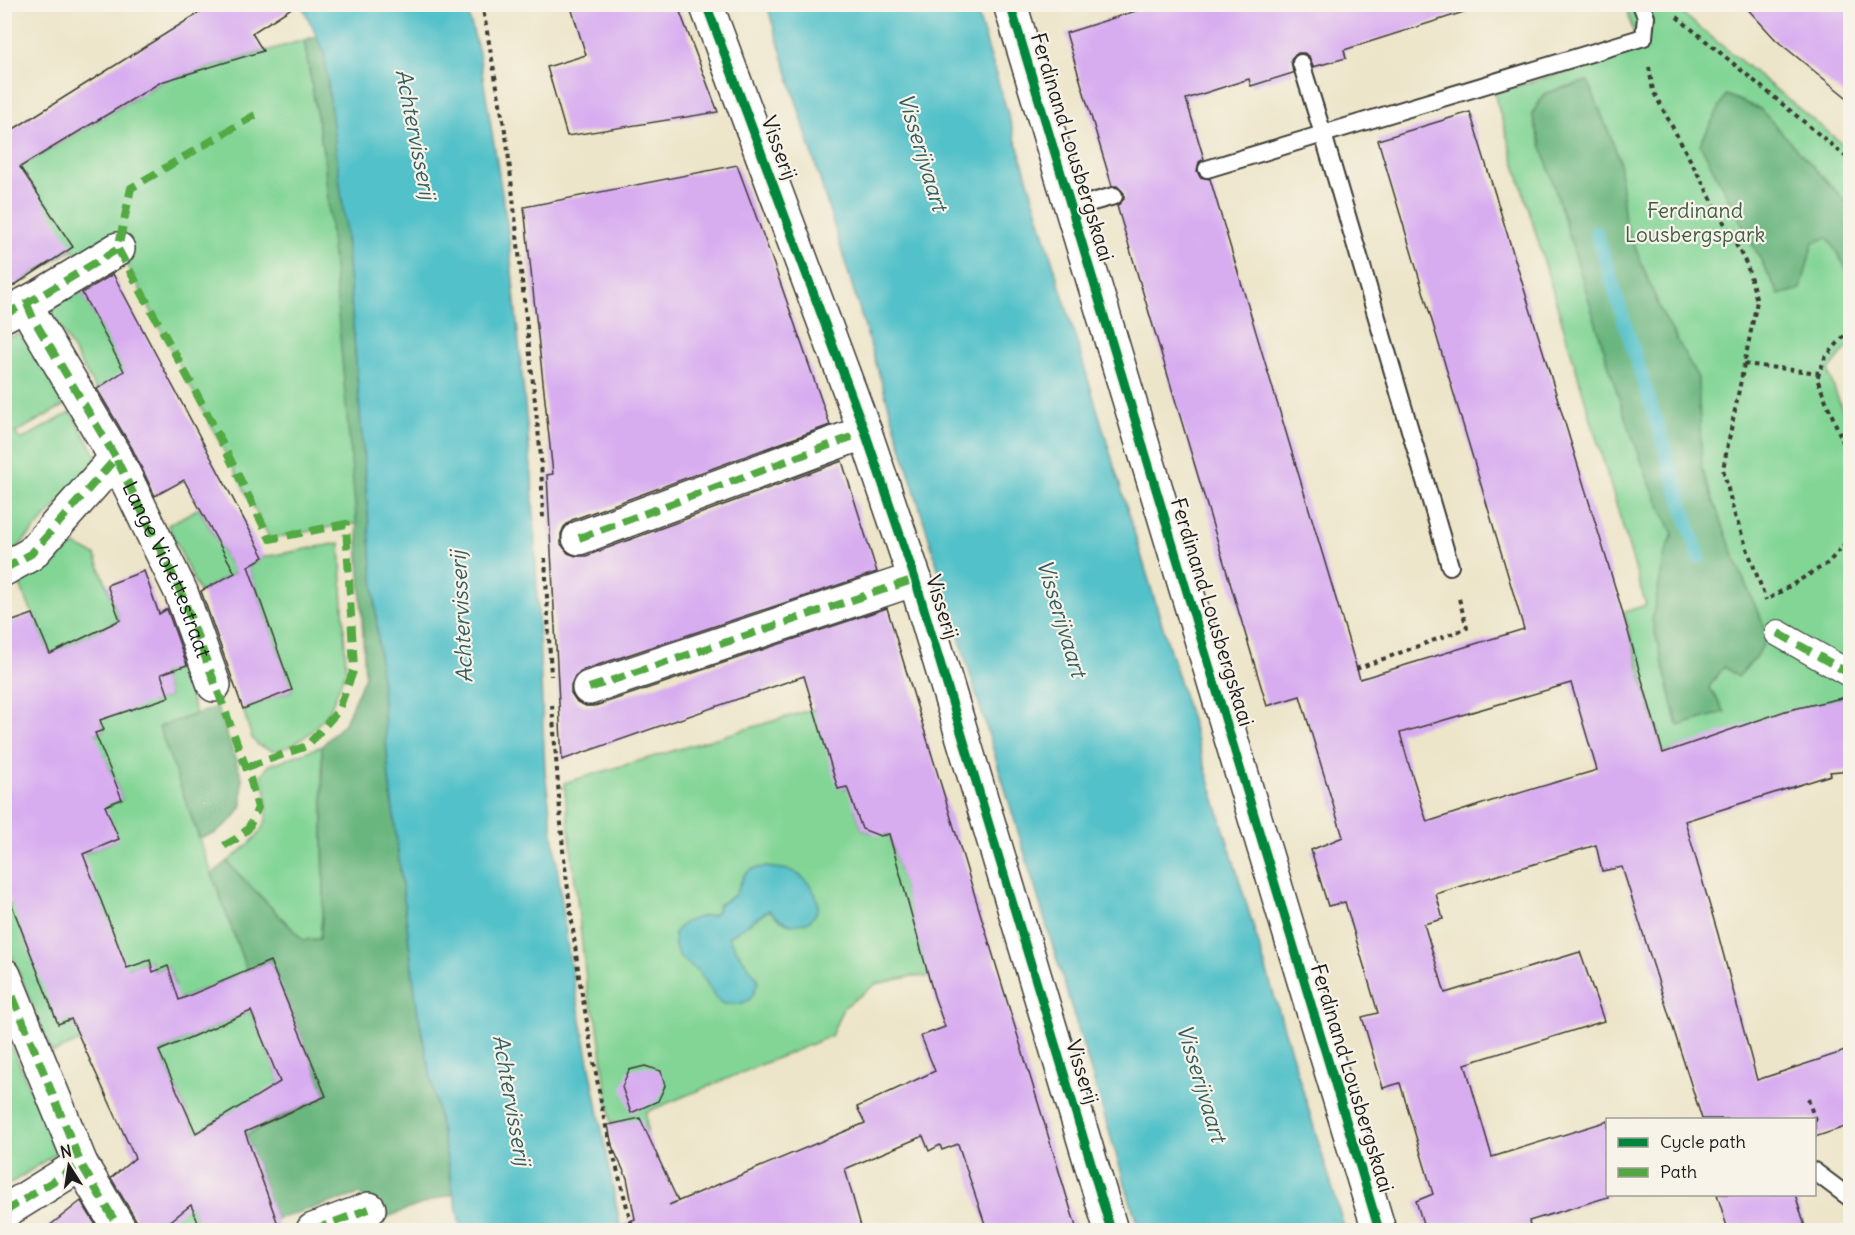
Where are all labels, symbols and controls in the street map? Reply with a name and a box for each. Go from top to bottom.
street label: Ferdinand Lousbergskaai [1025,29,1120,264]
water label: Achtervisserij [390,66,443,205]
water label: Visserijvaart [892,90,955,217]
street label: Visserij [755,112,803,184]
park label: Ferdinand Lousbergspark [1625,197,1765,248]
street label: Lange Violettestraat [116,477,217,662]
street label: Ferdinand Lousbergskaai [1165,494,1260,729]
water label: Achtervisserij [443,547,478,684]
water label: Visserijvaart [1031,556,1094,683]
street label: Visserij [920,571,965,642]
street label: Ferdinand Lousbergskaai [1305,960,1400,1195]
water label: Visserijvaart [1171,1021,1234,1148]
water label: Achtervisserij [487,1033,538,1171]
street label: Visserij [1060,1036,1105,1107]
legend [1606,1118,1816,1196]
text: Cycle path [1660,1130,1746,1153]
north arrow [39,1136,99,1196]
text: N [58,1140,73,1162]
text: Path [1660,1160,1697,1183]

